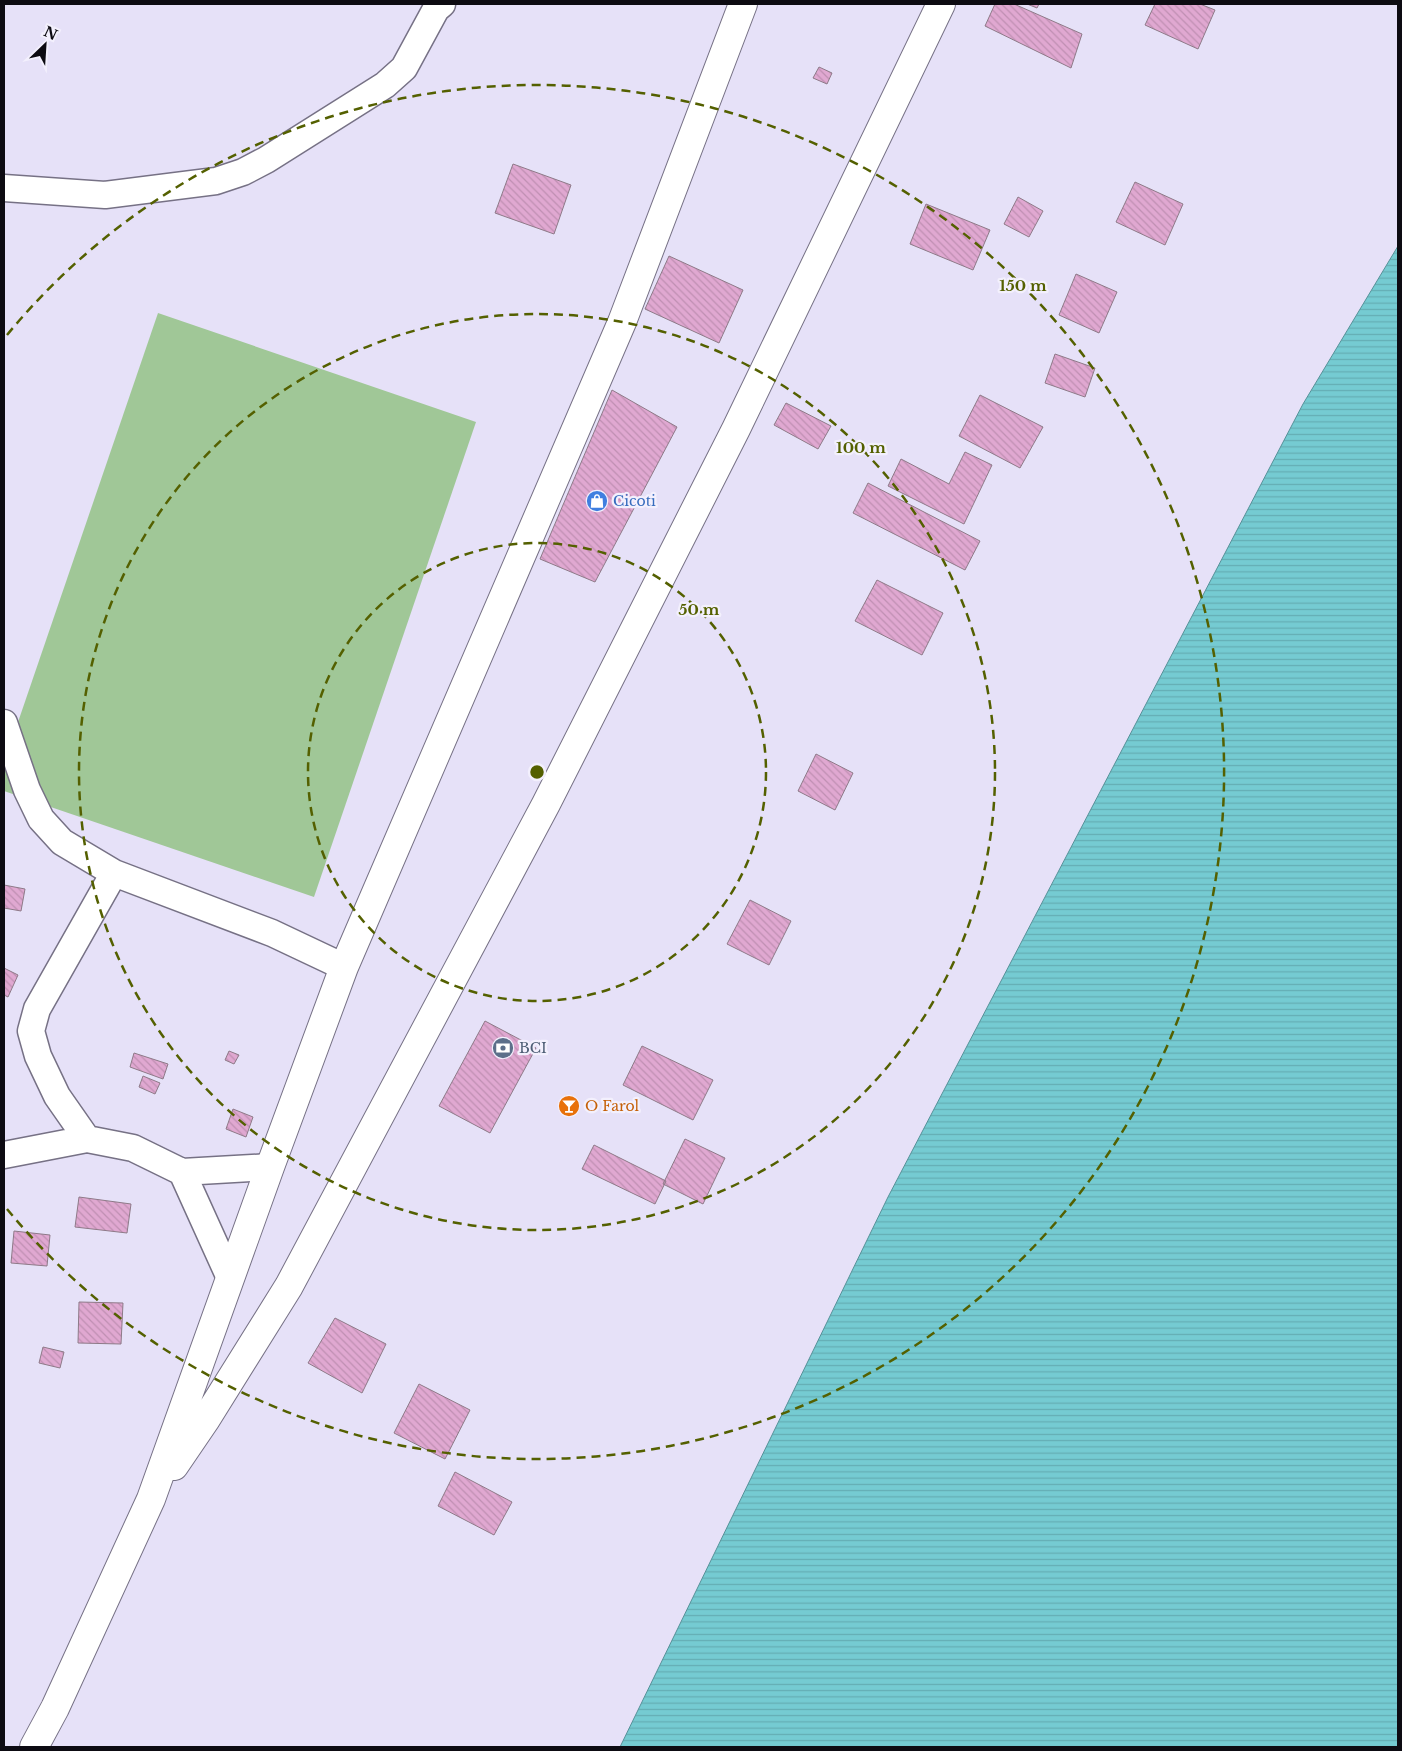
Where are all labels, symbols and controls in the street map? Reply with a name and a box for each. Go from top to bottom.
north arrow [20,20,70,70]
text: N [41,22,60,44]
text: 150 m [999,276,1047,295]
text: 100 m [836,438,886,457]
shop icon: Cicoti [585,489,609,513]
place label: Cicoti [613,492,656,510]
text: 50 m [679,600,720,619]
centre of rings [528,763,546,781]
bank icon: BCI [491,1036,515,1060]
place label: BCI [519,1039,547,1057]
bar icon: O Farol [557,1094,581,1118]
place label: O Farol [585,1097,640,1115]

